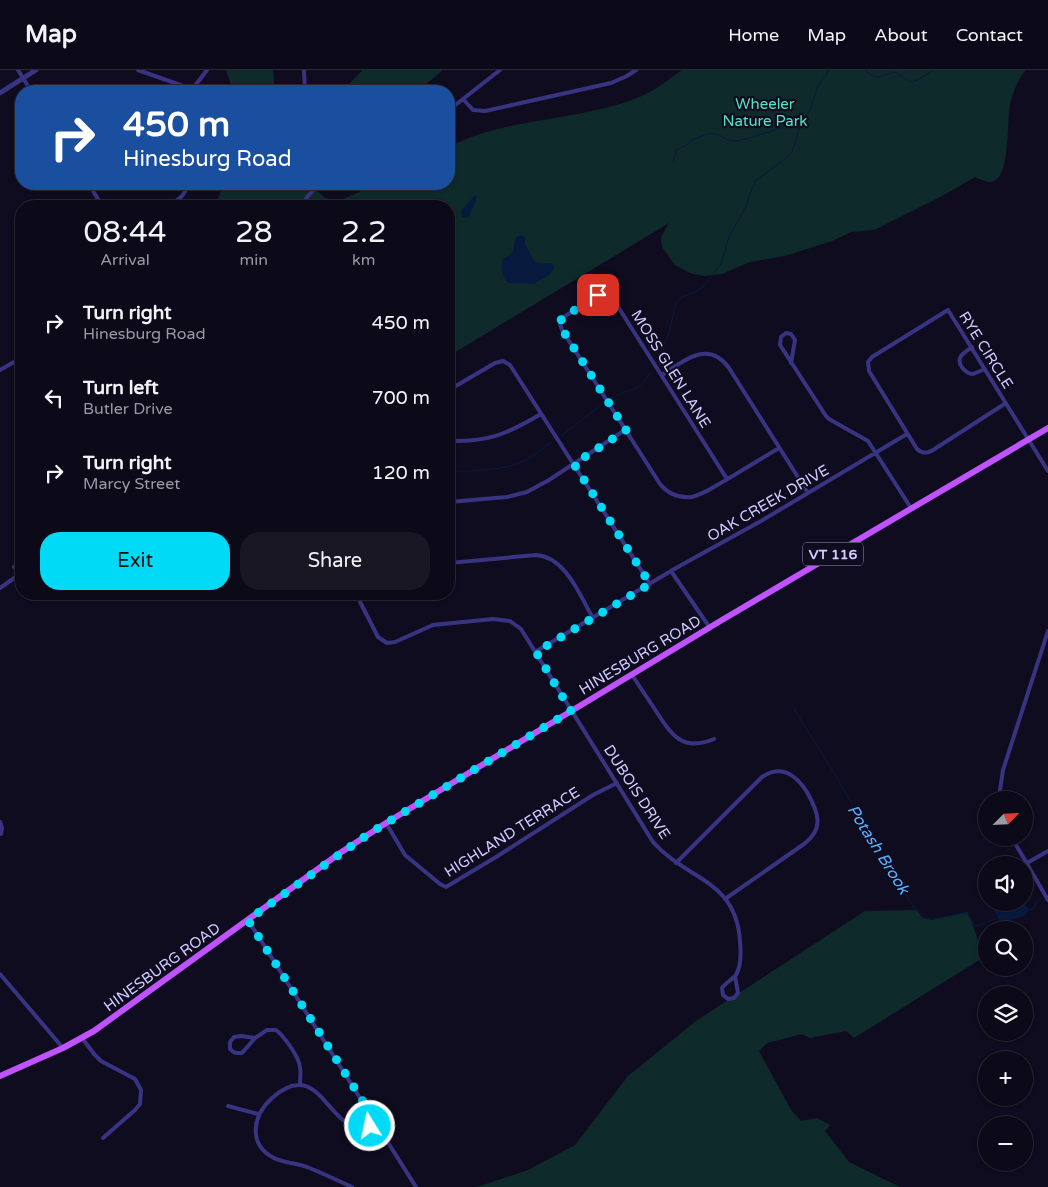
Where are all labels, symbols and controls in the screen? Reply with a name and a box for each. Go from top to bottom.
text: Map [25,20,77,49]
text: Home [728,24,779,46]
text: Map [807,24,846,46]
text: About [874,24,928,46]
text: Contact [956,24,1023,46]
park label: Wheeler Nature Park [722,95,808,130]
text: 450 m [123,104,230,146]
icon: right [40,105,105,170]
text: Hinesburg Road [123,146,292,172]
text: 08:44 [83,214,167,251]
text: 28 [235,214,273,251]
text: 2.2 [341,214,387,251]
text: Arrival [100,250,150,270]
text: min [240,250,268,270]
text: km [352,250,376,270]
pin [577,274,619,316]
icon: arrive [584,281,612,309]
text: Turn right [83,302,171,324]
street label: MOSS GLEN LANE [627,307,715,431]
street label: RYE CIRCLE [955,308,1017,392]
icon: right [40,309,68,337]
text: 450 m [372,312,430,334]
text: Hinesburg Road [83,324,206,344]
text: Turn left [83,377,159,399]
icon: left [40,384,68,412]
text: 700 m [372,387,430,409]
text: Butler Drive [83,399,173,419]
text: Turn right [83,452,171,474]
icon: right [40,459,68,487]
street label: OAK CREEK DRIVE [704,461,832,545]
text: 120 m [372,462,430,484]
text: Marcy Street [83,474,180,494]
button: Exit [40,532,230,590]
button: Share [240,532,430,590]
road number: VT 116 [803,542,863,566]
street label: HINESBURG ROAD [576,611,704,699]
street label: DUBOIS DRIVE [600,741,674,843]
street label: HIGHLAND TERRACE [441,783,583,881]
north arrow [978,791,1032,846]
map controls [978,791,1033,1171]
water label: Potash Brook [843,801,914,899]
button: sound [978,856,1033,911]
street label: HINESBURG ROAD [100,919,224,1015]
button: search [978,921,1033,976]
button: layers [978,986,1033,1041]
button: + [978,1051,1033,1106]
position arrow [343,1099,395,1151]
button: − [978,1116,1033,1171]

